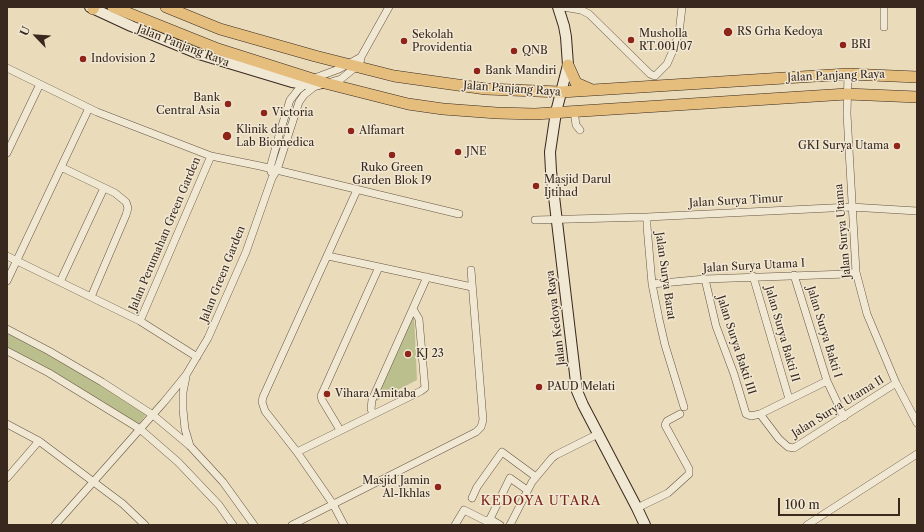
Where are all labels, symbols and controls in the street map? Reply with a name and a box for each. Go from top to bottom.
north arrow [16,16,56,56]
street label: Jalan Panjang Raya [135,22,231,70]
text: U [17,24,33,38]
place label: RS Grha Kedoya [737,25,823,39]
marker: RS Grha Kedoya [722,26,734,38]
place label: Musholla RT.001/07 [639,27,692,53]
place label: Sekolah Providentia [412,28,472,54]
marker: Musholla RT.001/07 [626,35,636,45]
marker: Sekolah Providentia [399,36,409,46]
place label: BRI [851,38,871,52]
marker: BRI [838,40,848,50]
place label: QNB [522,44,548,58]
marker: QNB [509,46,519,56]
place label: Indovision 2 [91,52,155,66]
marker: Indovision 2 [78,54,88,64]
place label: Bank Mandiri [485,64,556,78]
marker: Bank Mandiri [472,66,482,76]
street label: Jalan Panjang Raya [787,68,885,84]
street label: Jalan Panjang Raya [463,79,561,99]
place label: Bank Central Asia [156,91,220,117]
marker: Bank Central Asia [223,99,233,109]
place label: Victoria [272,106,313,120]
marker: Victoria [259,108,269,118]
place label: Klinik dan Lab Biomedica [236,123,314,149]
place label: Alfamart [359,124,405,138]
marker: Alfamart [346,126,356,136]
marker: Klinik dan Lab Biomedica [221,130,233,142]
place label: GKI Surya Utama [798,139,889,153]
marker: GKI Surya Utama [892,141,902,151]
place label: JNE [466,145,487,159]
marker: JNE [453,147,463,157]
marker: Ruko Green Garden Blok I9 [387,150,397,160]
street label: Jalan Perumahan Green Garden [127,155,203,313]
place label: Ruko Green Garden Blok I9 [352,161,432,187]
place label: Masjid Darul Ijtihad [544,173,611,199]
marker: Masjid Darul Ijtihad [531,181,541,191]
street label: Jalan Surya Utama [832,183,854,279]
street label: Jalan Surya Timur [689,192,783,210]
street label: Jalan Green Garden [198,224,248,324]
street label: Jalan Surya Barat [652,231,678,321]
street label: Jalan Surya Utama I [703,257,805,275]
street label: Jalan Kedoya Raya [544,270,568,366]
street label: Jalan Surya Bakti II [762,284,802,384]
street label: Jalan Surya Bakti I [804,285,844,379]
street label: Jalan Surya Bakti III [714,294,758,396]
place label: KJ 23 [416,347,444,361]
marker: KJ 23 [403,349,413,359]
street label: Jalan Surya Utama II [789,373,887,441]
place label: PAUD Melati [547,380,615,394]
marker: PAUD Melati [534,382,544,392]
place label: Vihara Amitaba [335,387,416,401]
marker: Vihara Amitaba [322,389,332,399]
place label: Masjid Jamin Al-Ikhlas [362,474,430,500]
marker: Masjid Jamin Al-Ikhlas [433,482,443,492]
scale bar [780,490,902,516]
district label: KEDOYA UTARA [481,493,601,509]
text: 100 m [785,497,820,512]

